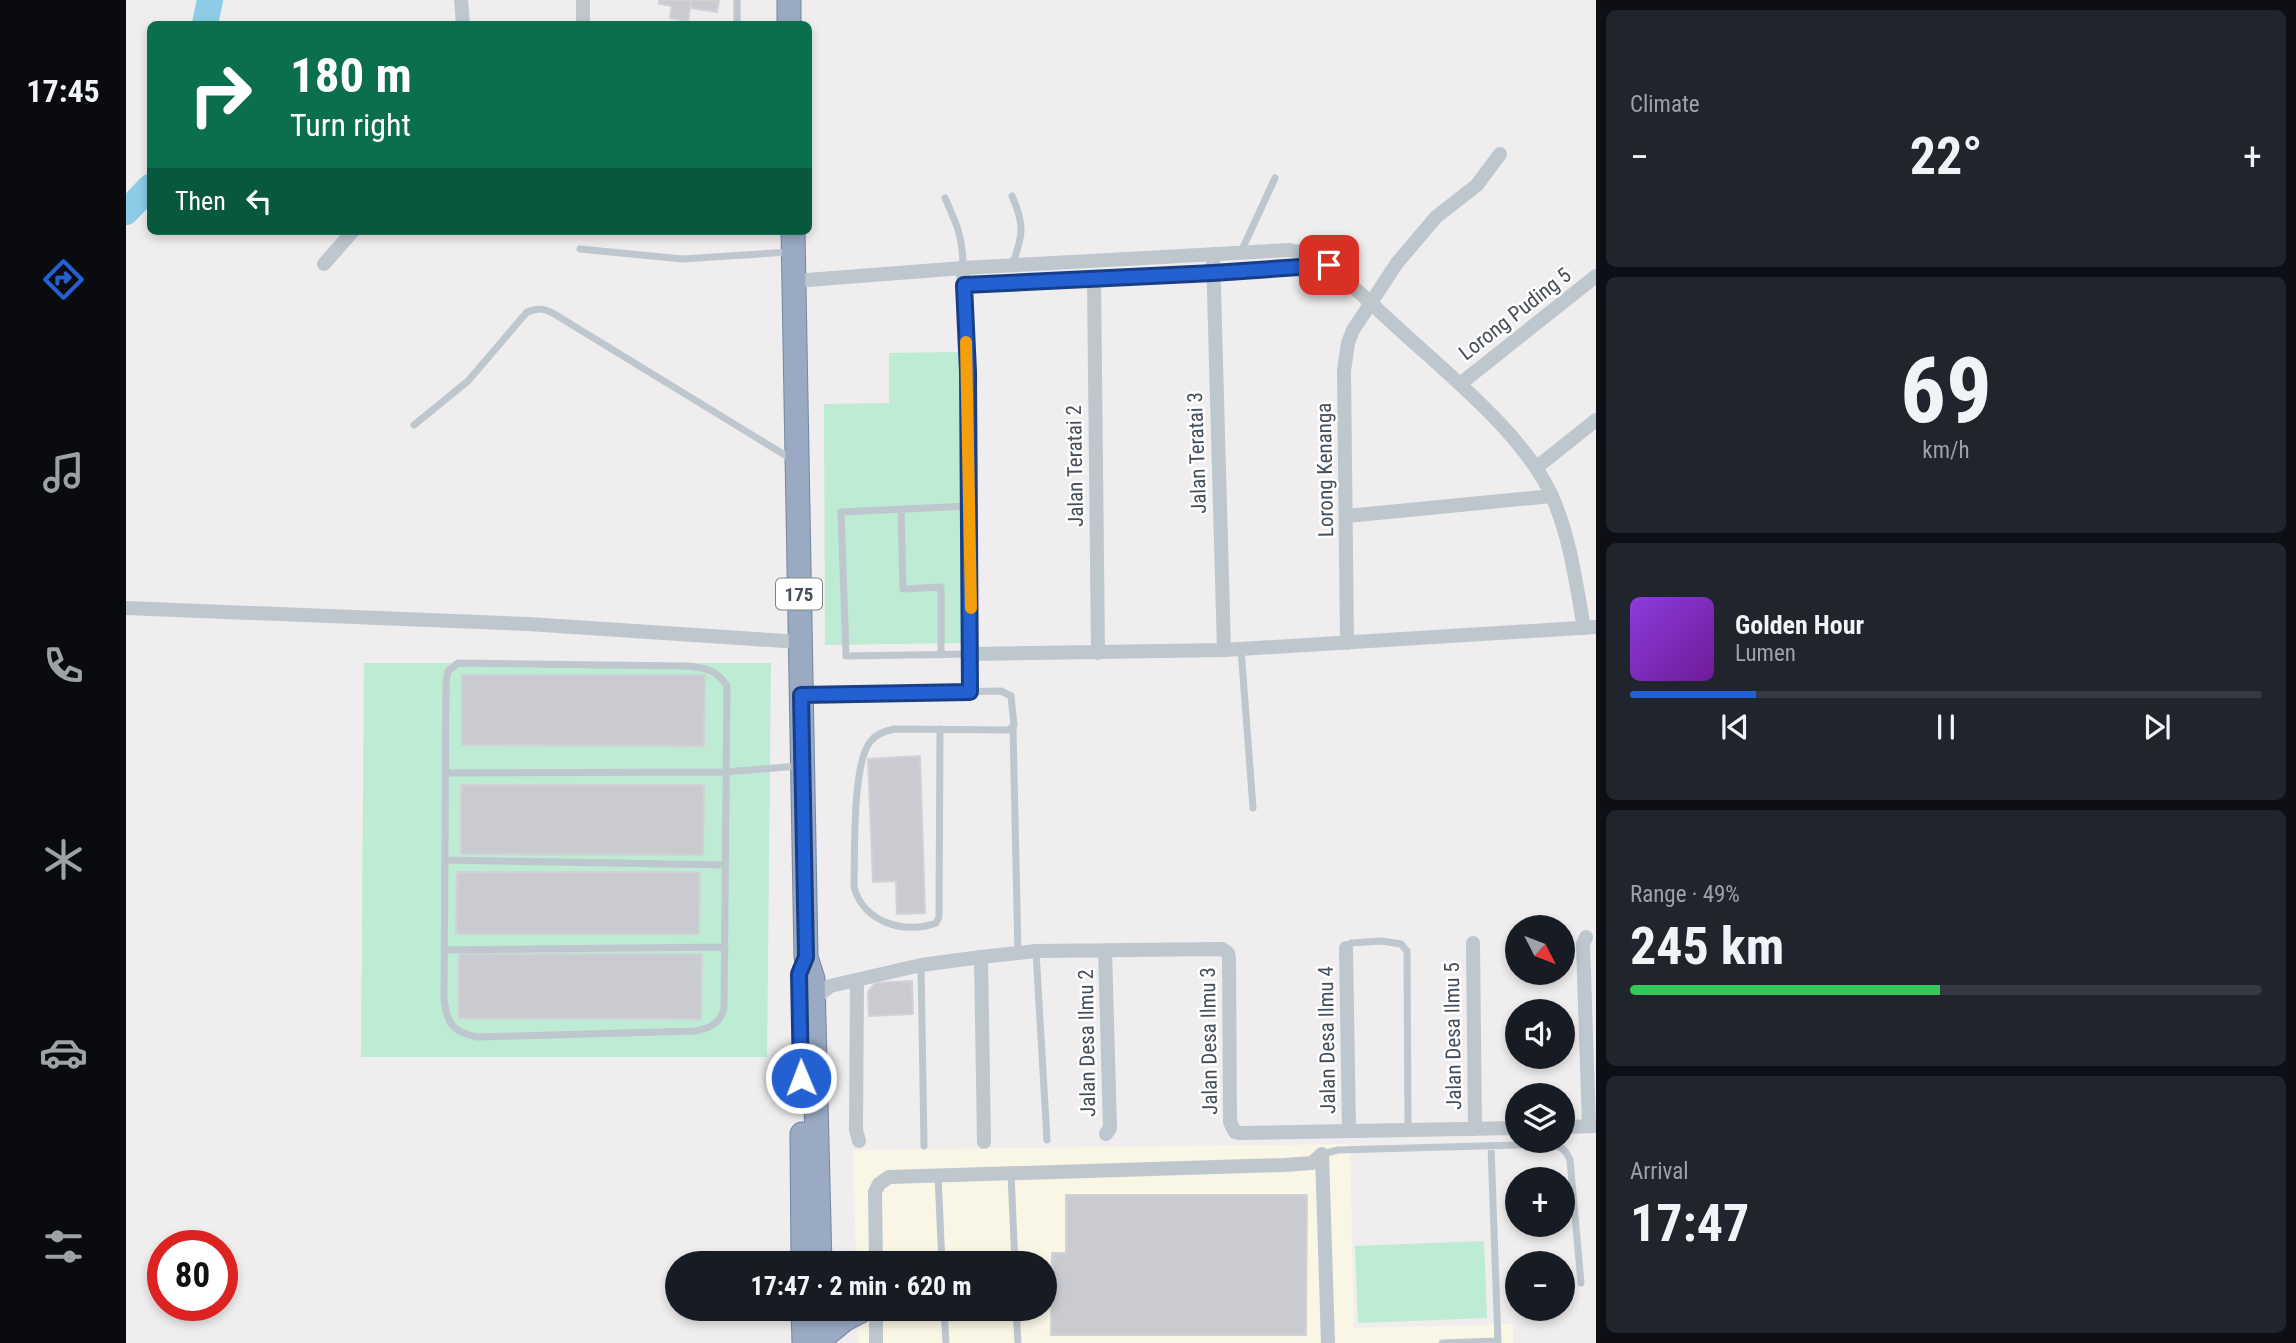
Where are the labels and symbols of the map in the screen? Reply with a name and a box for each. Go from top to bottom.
pin [1299,235,1359,295]
street label: Lorong Puding 5 [1454,263,1576,365]
street label: Jalan Teratai 3 [1183,392,1211,514]
street label: Lorong Kenanga [1312,403,1338,537]
street label: Jalan Teratai 2 [1062,405,1088,527]
road number: 175 [776,579,822,610]
north arrow [1505,915,1575,985]
street label: Jalan Desa Ilmu 5 [1440,962,1466,1110]
street label: Jalan Desa Ilmu 4 [1314,966,1340,1114]
street label: Jalan Desa Ilmu 3 [1196,967,1222,1115]
street label: Jalan Desa Ilmu 2 [1074,969,1100,1117]
position arrow [764,1041,838,1115]
speed limit sign: 80 [147,1230,238,1321]

